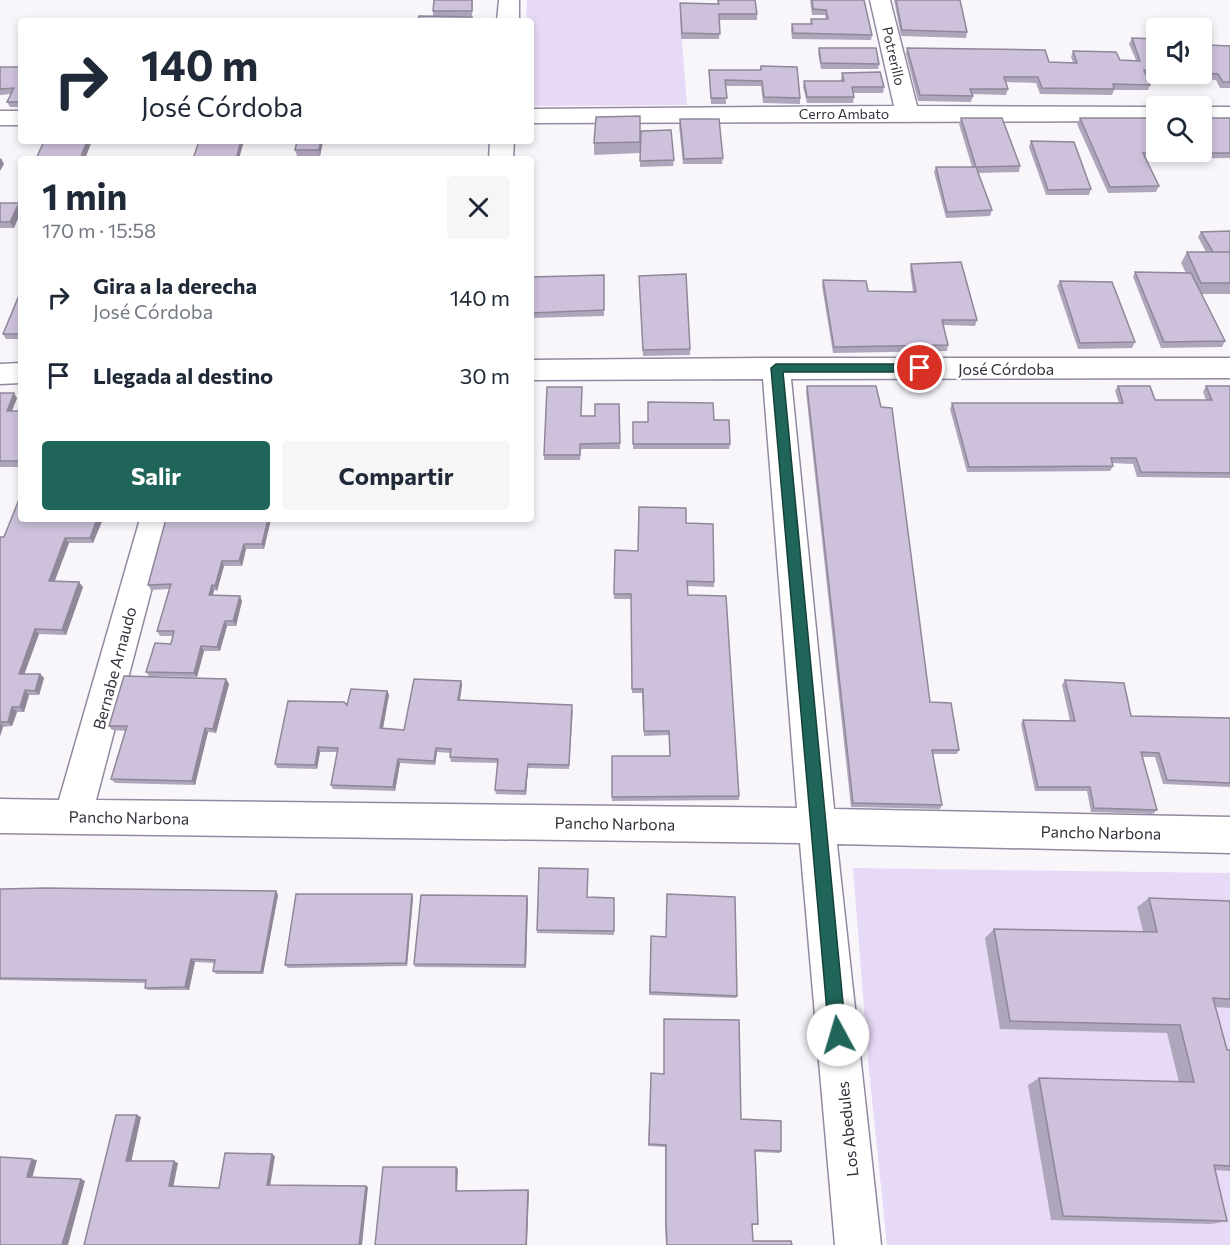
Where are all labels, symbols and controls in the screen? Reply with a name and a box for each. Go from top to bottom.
map controls [1146,18,1212,162]
button: sound [1146,18,1212,84]
street label: Potrerillo [879,25,909,87]
text: 140 m [141,38,258,90]
icon: right [42,42,120,120]
text: José Córdoba [141,90,303,123]
button: search [1146,96,1212,162]
street label: Cerro Ambato [799,105,889,122]
text: 1 min [42,173,127,217]
button: close [447,176,510,239]
text: 170 m · 15:58 [42,218,156,242]
text: Gira a la derecha [93,272,257,299]
icon: right [42,281,75,314]
text: 140 m [450,284,510,311]
text: José Córdoba [93,299,213,323]
pin [894,342,945,393]
icon: arrive [903,351,936,384]
icon: arrive [42,359,75,392]
street label: José Córdoba [958,359,1054,378]
text: Llegada al destino [93,362,273,389]
text: 30 m [460,362,510,389]
button: Salir [42,441,270,510]
button: Compartir [282,441,510,510]
street label: Bernabe Arnaudo [88,605,140,731]
street label: Pancho Narbona [69,806,189,828]
street label: Pancho Narbona [555,812,675,834]
street label: Pancho Narbona [1041,821,1161,843]
position arrow [806,1003,870,1067]
street label: Los Abedules [833,1080,861,1178]

